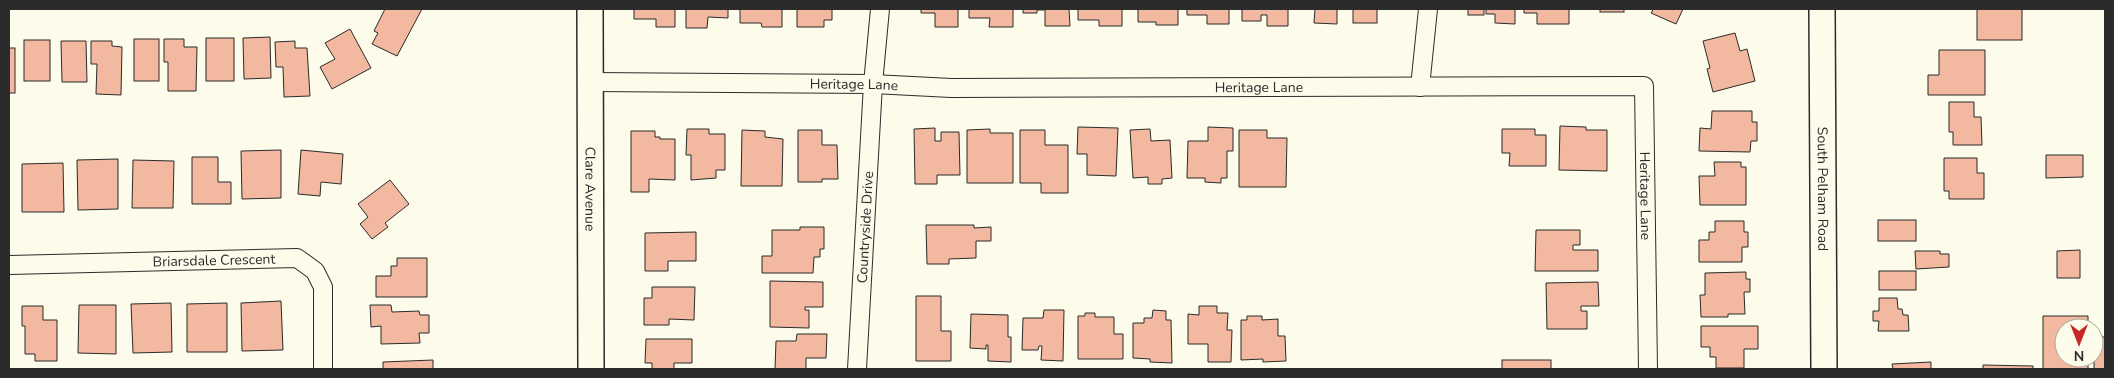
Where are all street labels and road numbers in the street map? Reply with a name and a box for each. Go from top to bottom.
street label: Heritage Lane [810,74,899,95]
street label: Heritage Lane [1215,77,1303,97]
street label: South Pelham Road [1813,127,1833,251]
street label: Clare Avenue [581,147,600,231]
street label: Heritage Lane [1635,152,1656,240]
street label: Countryside Drive [852,171,878,284]
street label: Briarsdale Crescent [152,249,276,271]

